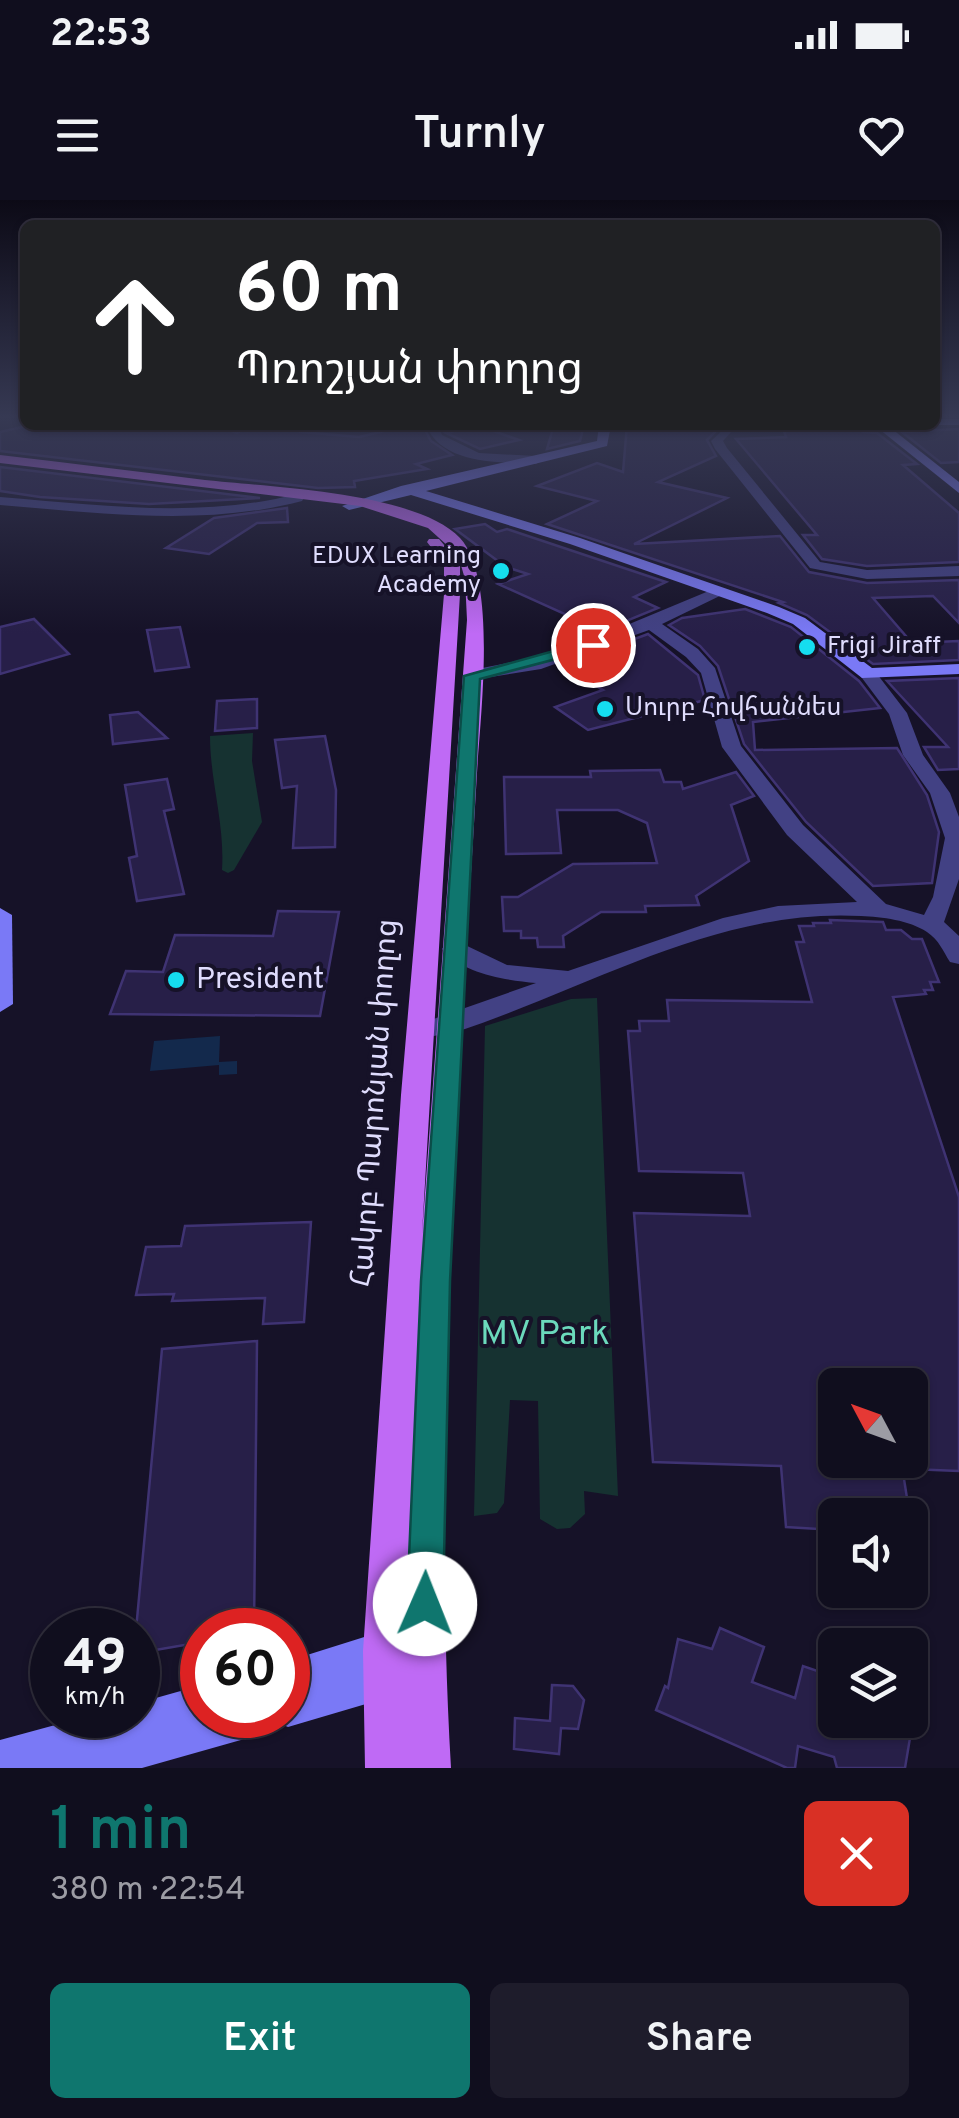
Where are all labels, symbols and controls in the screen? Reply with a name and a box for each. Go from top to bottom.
text: 22:53 [50,11,152,60]
text: Turnly [413,107,546,164]
icon: menu [50,108,105,163]
icon: heart [854,108,909,163]
text: 60 m [235,248,403,337]
icon: ahead [70,260,200,390]
text: Պռոշյան փողոց [235,343,583,400]
place label: EDUX Learning Academy [312,541,481,602]
marker: EDUX Learning Academy [490,560,512,582]
pin [551,603,636,688]
icon: arrive [566,618,621,673]
place label: Frigi Jiraff [827,631,941,663]
marker: Frigi Jiraff [796,636,818,658]
place label: Սուրբ Հովհաննես [625,693,841,725]
marker: Սուրբ Հովհաննես [594,698,616,720]
street label: Հակոբ Պարոնյան փողոց [345,918,407,1288]
place label: President [196,962,324,999]
marker: President [165,969,187,991]
park label: MV Park [480,1313,610,1357]
north arrow [818,1368,928,1478]
map controls [818,1368,928,1738]
button: sound [818,1498,928,1608]
position arrow [373,1552,477,1656]
speed limit sign: 60 [180,1608,310,1738]
button: layers [818,1628,928,1738]
text: 49 [64,1629,126,1692]
text: km/h [65,1682,125,1714]
text: 1 min [50,1795,191,1871]
button: close [804,1801,909,1906]
text: 380 m · 22:54 [50,1871,245,1911]
button: Exit [50,1983,470,2098]
button: Share [490,1983,909,2098]

